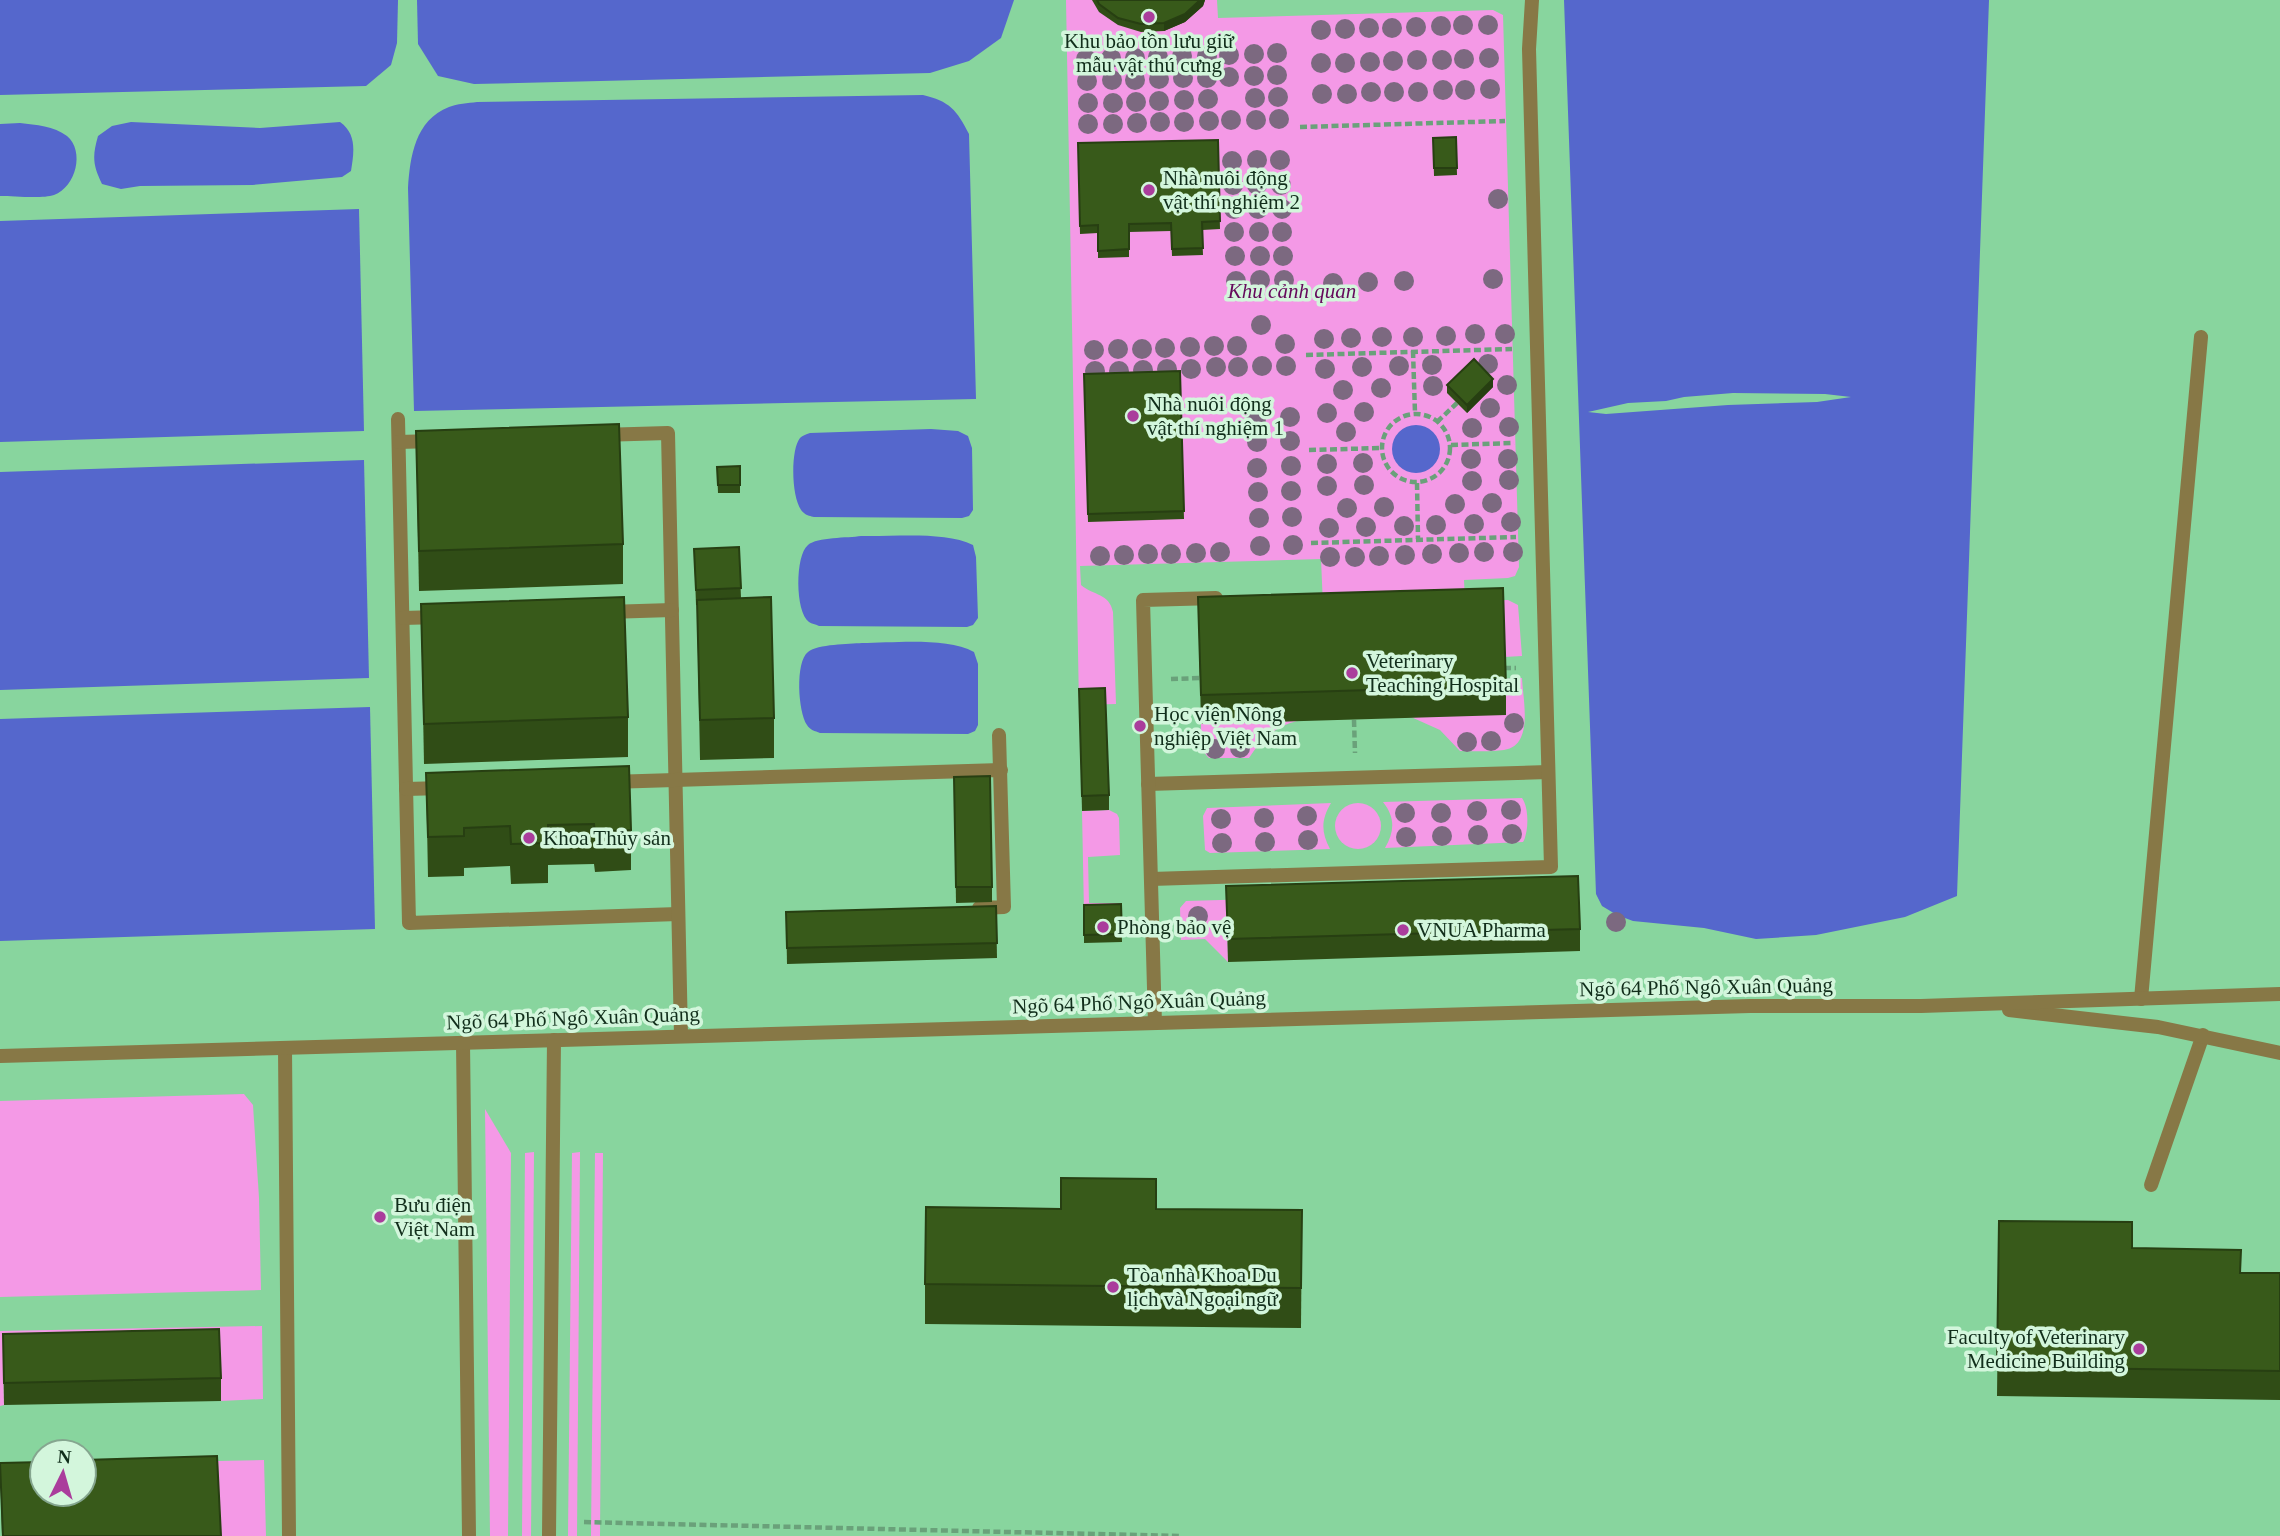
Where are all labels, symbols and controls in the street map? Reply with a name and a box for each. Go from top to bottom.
marker: Khu bảo tồn lưu giữ mẫu vật thú cưng [1141,9,1157,25]
place label: Khu bảo tồn lưu giữ mẫu vật thú cưng [1064,29,1234,77]
place label: Nhà nuôi động vật thí nghiệm 2 [1163,166,1300,214]
marker: Nhà nuôi động vật thí nghiệm 2 [1141,182,1157,198]
park label: Khu cảnh quan [1227,279,1356,303]
place label: Nhà nuôi động vật thí nghiệm 1 [1147,392,1284,440]
marker: Nhà nuôi động vật thí nghiệm 1 [1125,408,1141,424]
place label: Veterinary Teaching Hospital [1366,649,1519,697]
marker: Veterinary Teaching Hospital [1344,665,1360,681]
place label: Học viện Nông nghiệp Việt Nam [1154,702,1297,750]
marker: Học viện Nông nghiệp Việt Nam [1132,718,1148,734]
place label: Khoa Thủy sản [543,826,671,850]
marker: Khoa Thủy sản [521,830,537,846]
place label: Phòng bảo vệ [1117,915,1231,939]
place label: VNUA Pharma [1417,918,1547,942]
marker: Phòng bảo vệ [1095,919,1111,935]
marker: VNUA Pharma [1395,922,1411,938]
street label: Ngõ 64 Phố Ngô Xuân Quảng [1579,973,1834,1001]
street label: Ngõ 64 Phố Ngô Xuân Quảng [1012,986,1267,1018]
street label: Ngõ 64 Phố Ngô Xuân Quảng [446,1002,701,1034]
place label: Bưu điện Việt Nam [394,1193,475,1241]
marker: Bưu điện Việt Nam [372,1209,388,1225]
place label: Tòa nhà Khoa Du lịch và Ngoại ngữ [1127,1263,1278,1311]
marker: Tòa nhà Khoa Du lịch và Ngoại ngữ [1105,1279,1121,1295]
place label: Faculty of Veterinary Medicine Building [1947,1325,2125,1373]
marker: Faculty of Veterinary Medicine Building [2131,1341,2147,1357]
north arrow [28,1438,98,1508]
text: N [57,1446,72,1468]

